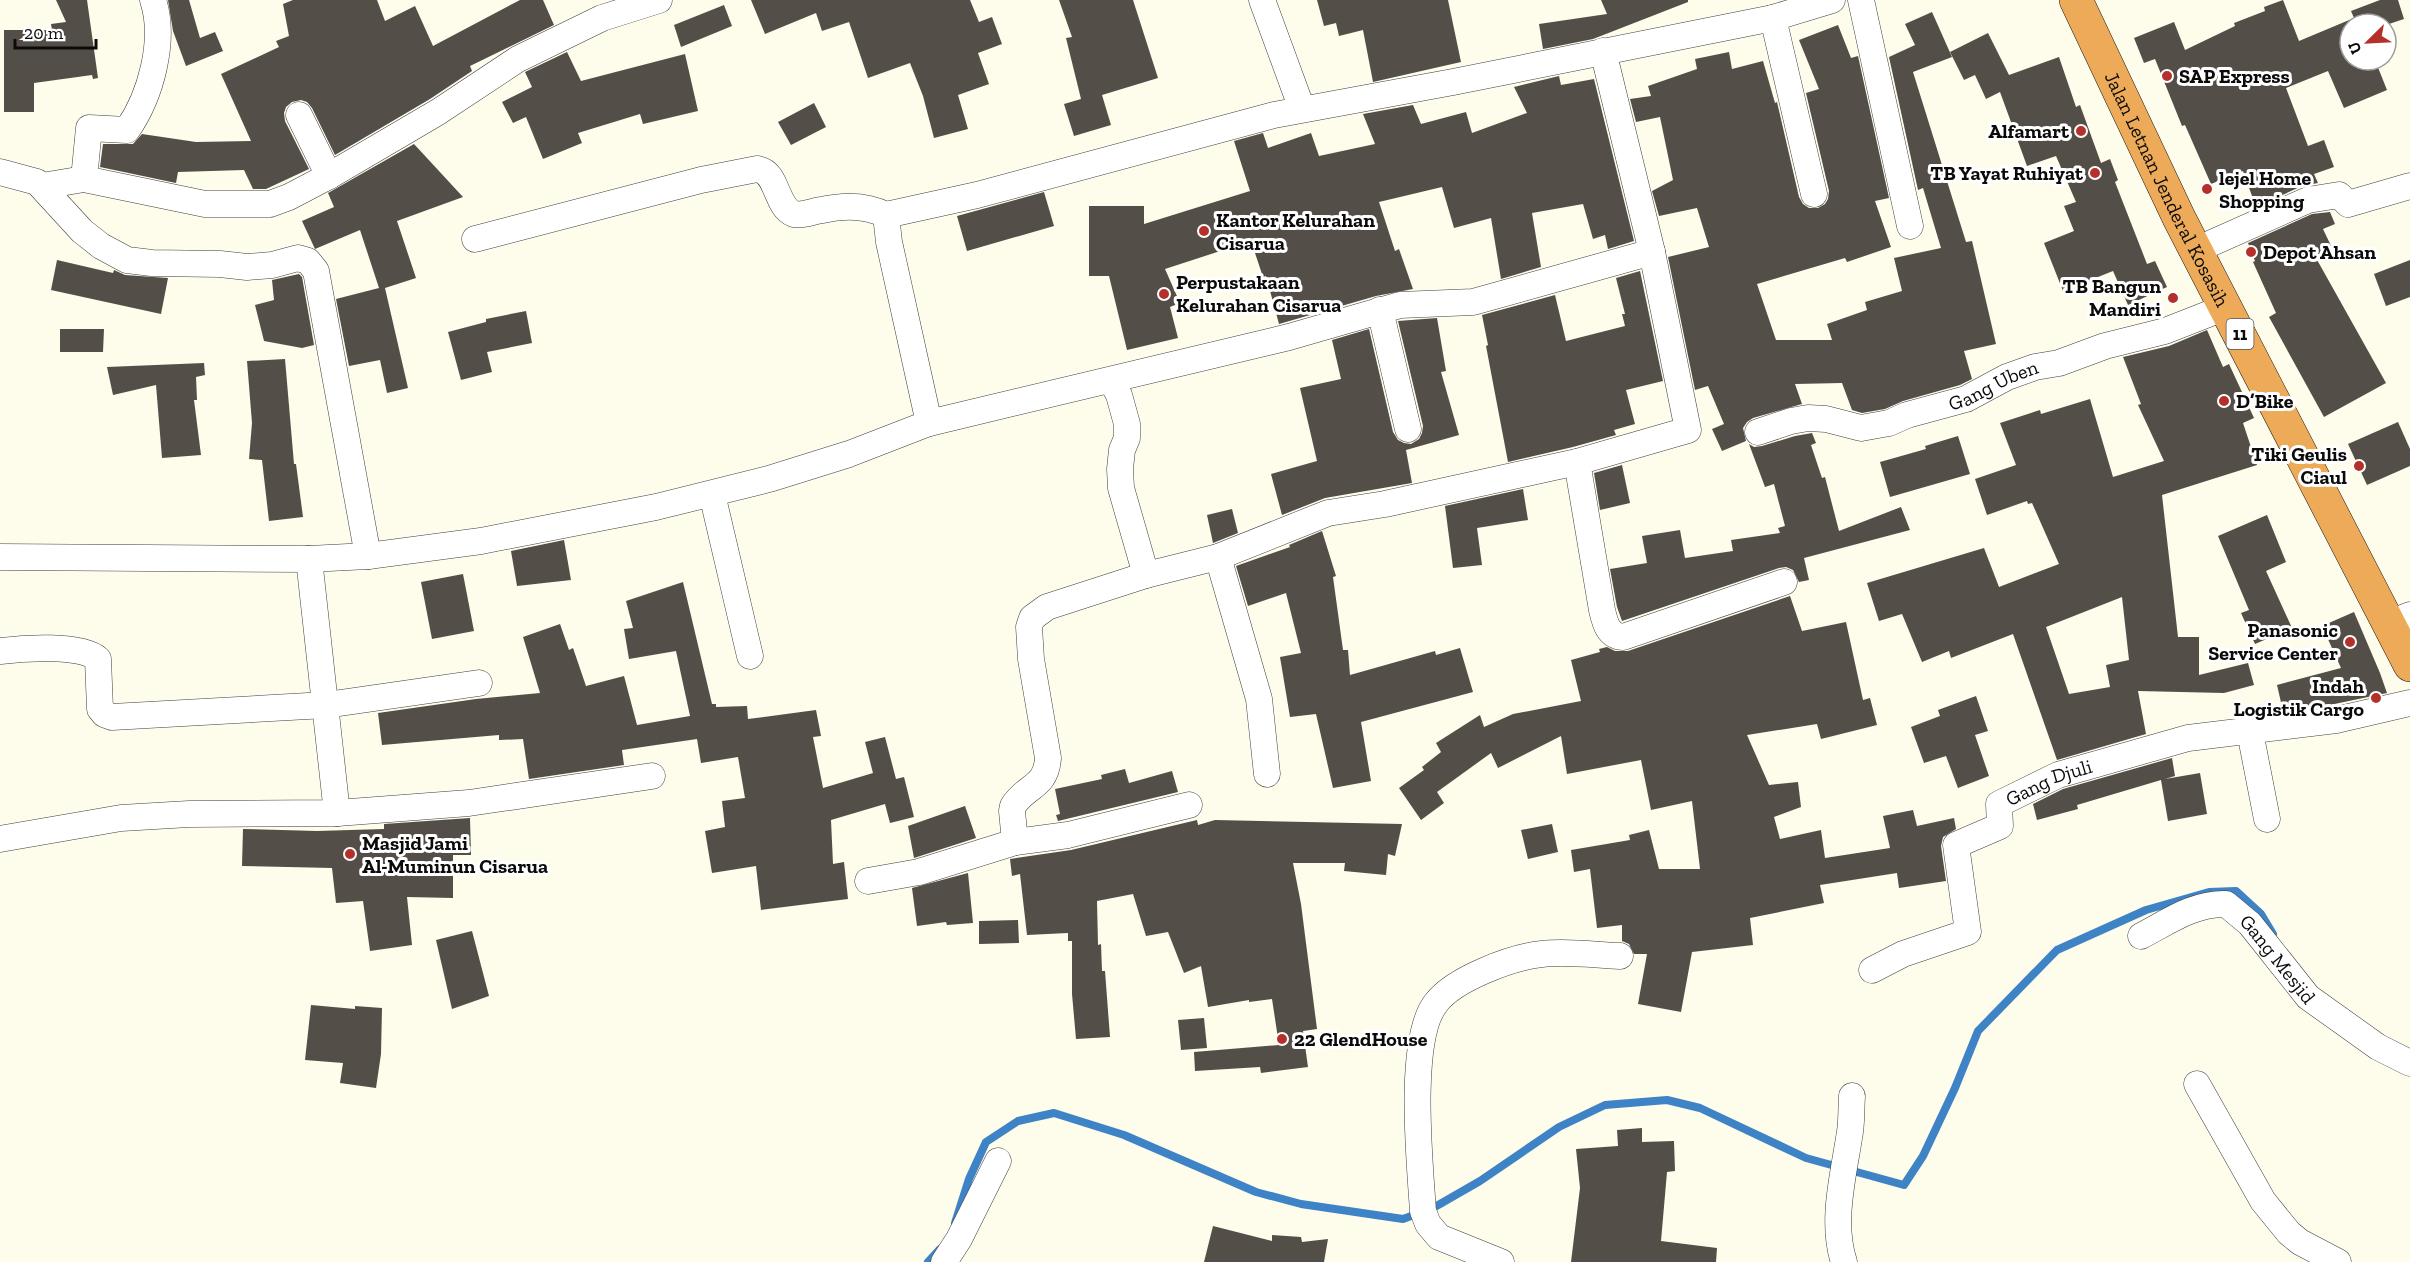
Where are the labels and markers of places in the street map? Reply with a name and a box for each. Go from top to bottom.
place label: SAP Express [2179,64,2290,88]
marker: SAP Express [2160,69,2174,83]
place label: Alfamart [1988,119,2070,143]
marker: Alfamart [2074,124,2088,138]
place label: TB Yayat Ruhiyat [1930,161,2084,185]
marker: TB Yayat Ruhiyat [2088,166,2102,180]
place label: lejel Home Shopping [2219,166,2312,213]
marker: lejel Home Shopping [2200,182,2214,196]
place label: Kantor Kelurahan Cisarua [1216,208,1375,255]
marker: Kantor Kelurahan Cisarua [1197,224,1211,238]
place label: Depot Ahsan [2263,240,2376,264]
marker: Depot Ahsan [2244,245,2258,259]
place label: Perpustakaan Kelurahan Cisarua [1176,270,1341,317]
place label: TB Bangun Mandiri [2062,274,2161,321]
marker: Perpustakaan Kelurahan Cisarua [1157,287,1171,301]
marker: TB Bangun Mandiri [2166,291,2180,305]
place label: D’Bike [2236,389,2294,413]
marker: D’Bike [2217,394,2231,408]
place label: Tiki Geulis Ciaul [2251,442,2347,489]
marker: Tiki Geulis Ciaul [2352,459,2366,473]
place label: Panasonic Service Center [2208,618,2339,665]
marker: Panasonic Service Center [2343,635,2357,649]
place label: Indah Logistik Cargo [2233,674,2365,721]
marker: Indah Logistik Cargo [2369,691,2383,705]
place label: Masjid Jami Al-Muminun Cisarua [362,831,548,878]
marker: Masjid Jami Al-Muminun Cisarua [343,847,357,861]
place label: 22 GlendHouse [1294,1027,1428,1051]
marker: 22 GlendHouse [1275,1032,1289,1046]

